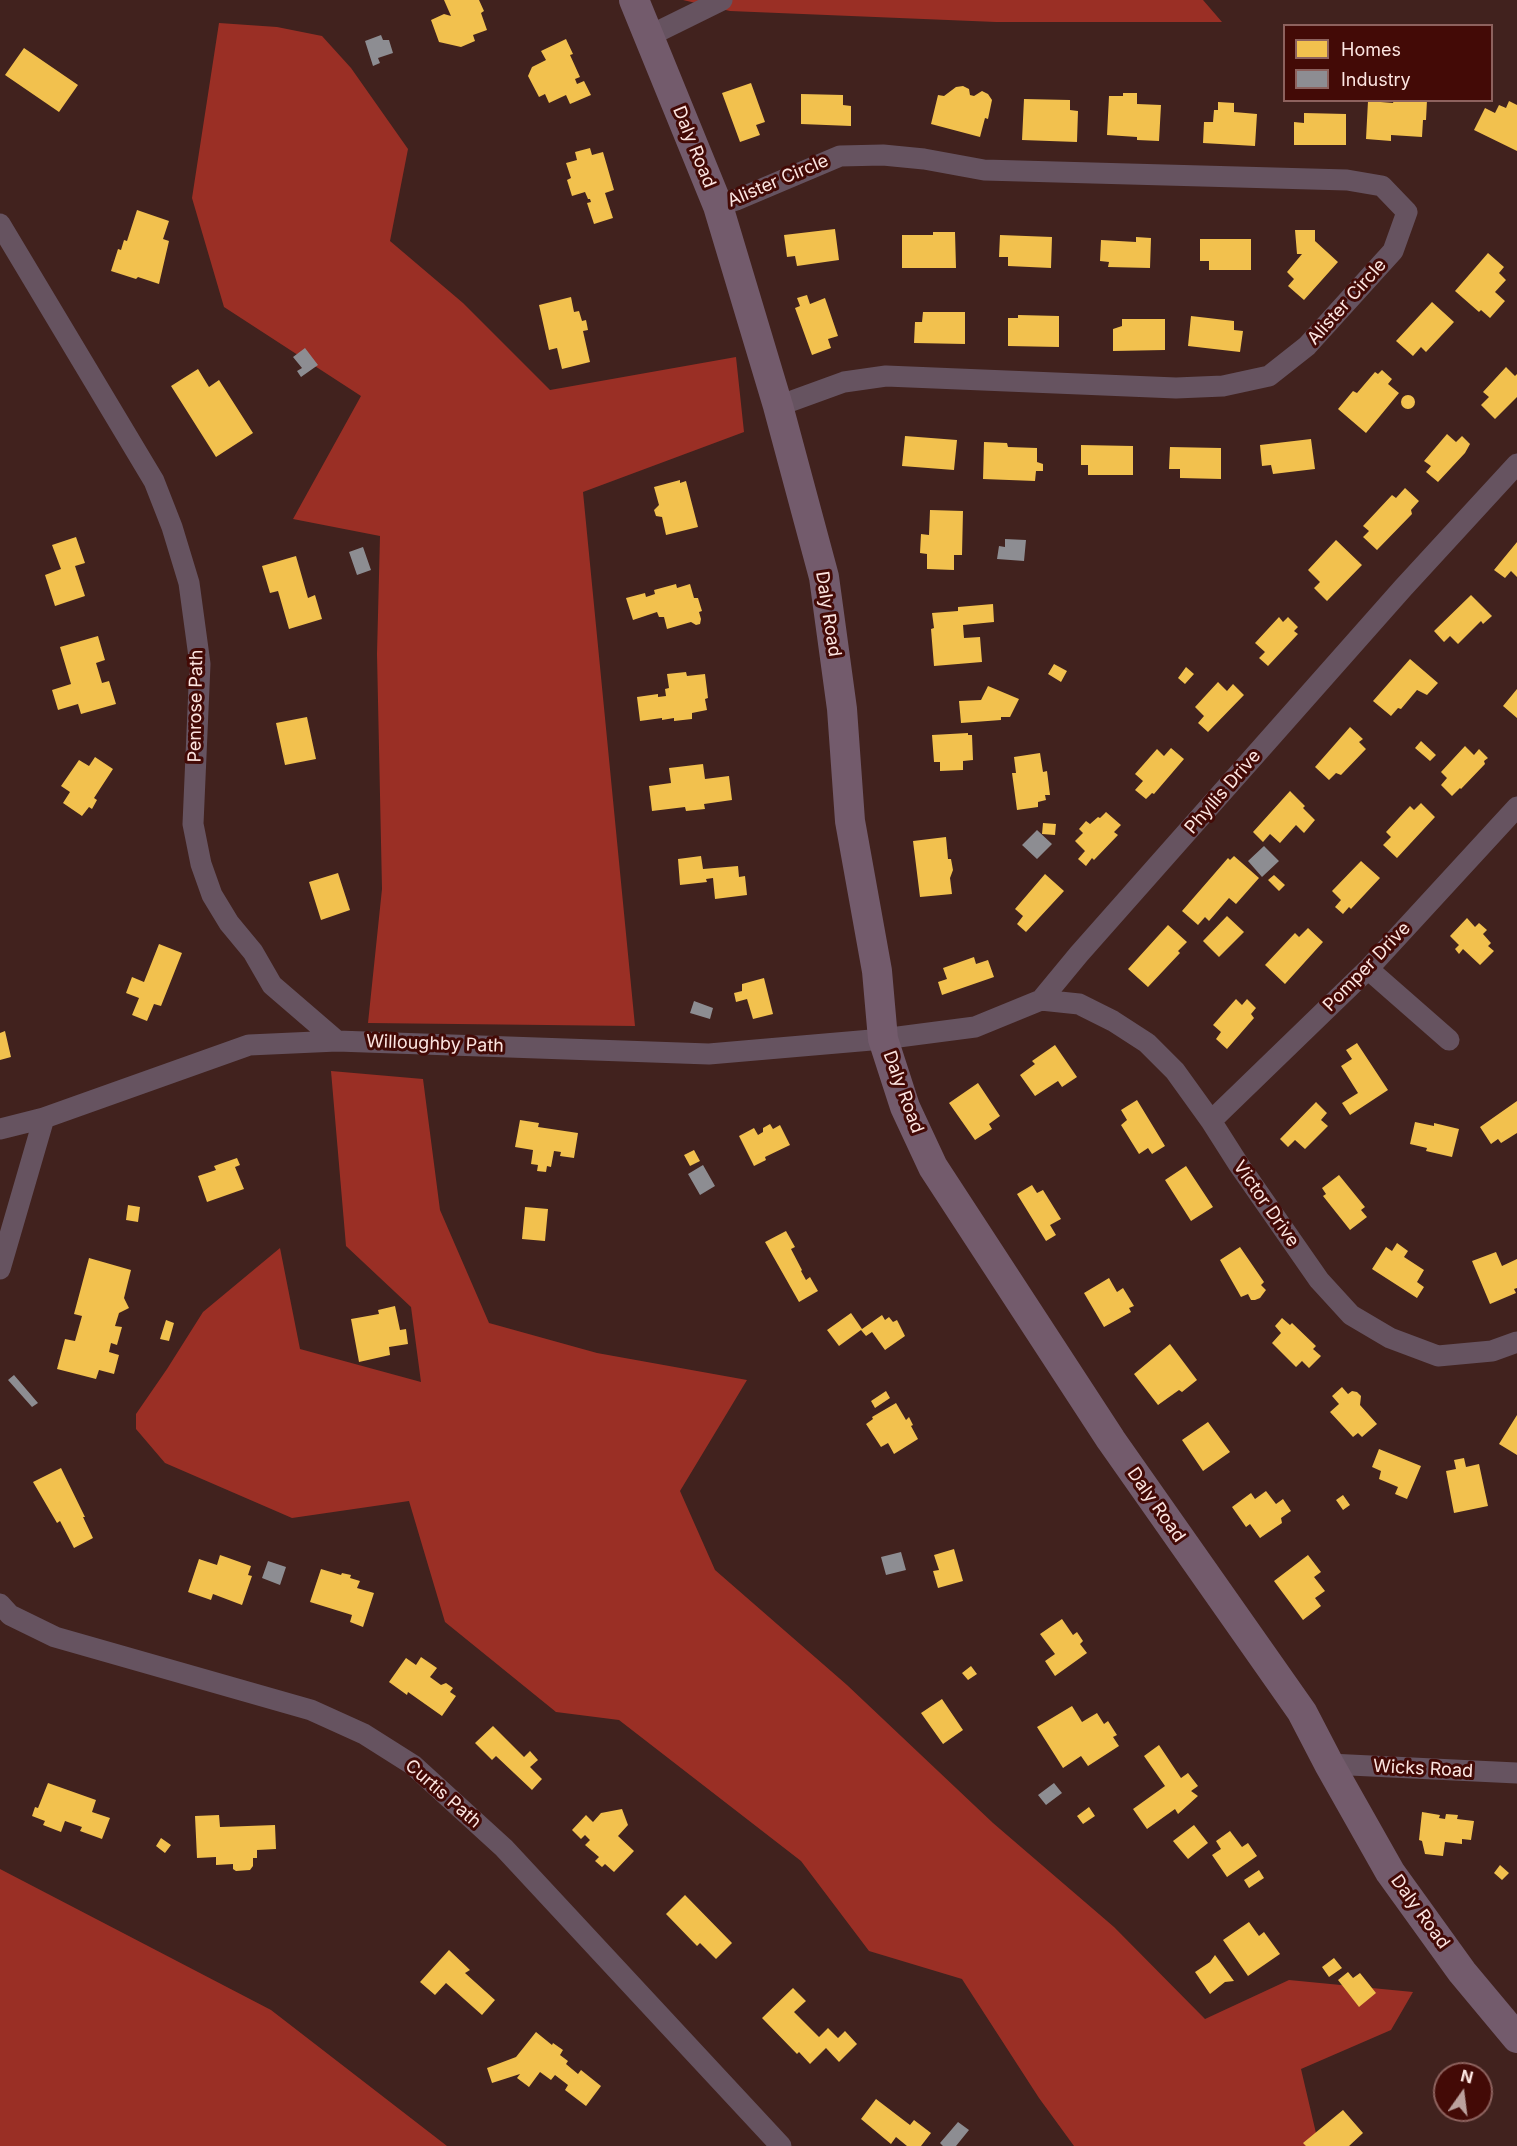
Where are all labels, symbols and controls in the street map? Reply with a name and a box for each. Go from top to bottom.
legend [1283,24,1493,102]
text: Homes [1341,39,1401,60]
text: Industry [1341,69,1411,90]
street label: Daly Road [668,103,720,191]
street label: Alister Circle [724,150,832,212]
street label: Alister Circle [1303,255,1391,349]
street label: Daly Road [811,570,845,658]
street label: Penrose Path [184,649,208,763]
street label: Phyllis Drive [1181,746,1265,838]
street label: Pomper Drive [1319,918,1415,1016]
street label: Willoughby Path [366,1031,504,1057]
street label: Daly Road [878,1048,928,1136]
street label: Victor Drive [1228,1157,1304,1251]
street label: Daly Road [1122,1464,1190,1546]
street label: Curtis Path [401,1755,485,1833]
street label: Wicks Road [1372,1756,1474,1782]
street label: Daly Road [1386,1871,1454,1953]
north arrow [1433,2062,1493,2122]
text: N [1459,2065,1475,2088]

